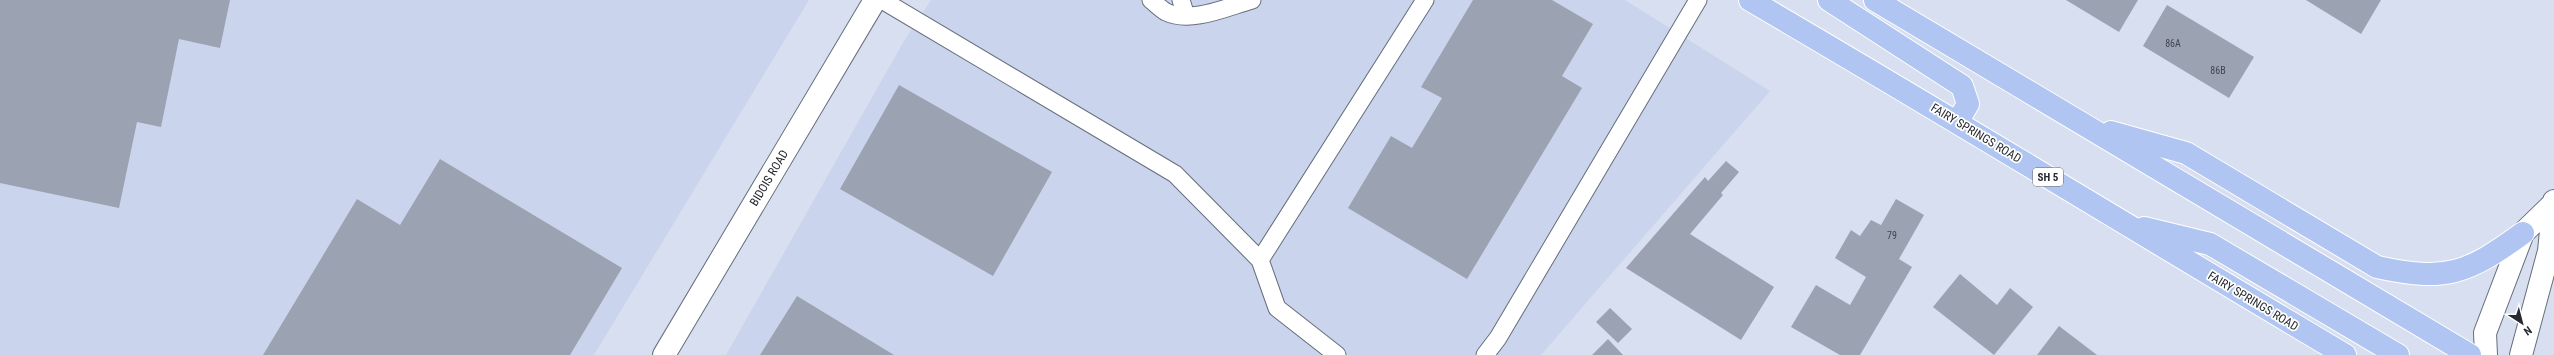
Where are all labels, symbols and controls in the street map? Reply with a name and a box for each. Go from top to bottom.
house number: 86A [2165,38,2181,49]
house number: 86B [2210,65,2226,76]
street label: FAIRY SPRINGS ROAD [1928,101,2024,166]
street label: BIDOIS ROAD [747,147,791,209]
road number: SH 5 [2033,168,2063,186]
house number: 79 [1887,230,1897,241]
street label: FAIRY SPRINGS ROAD [2205,269,2301,334]
north arrow [2502,303,2542,343]
text: N [2521,323,2534,338]

